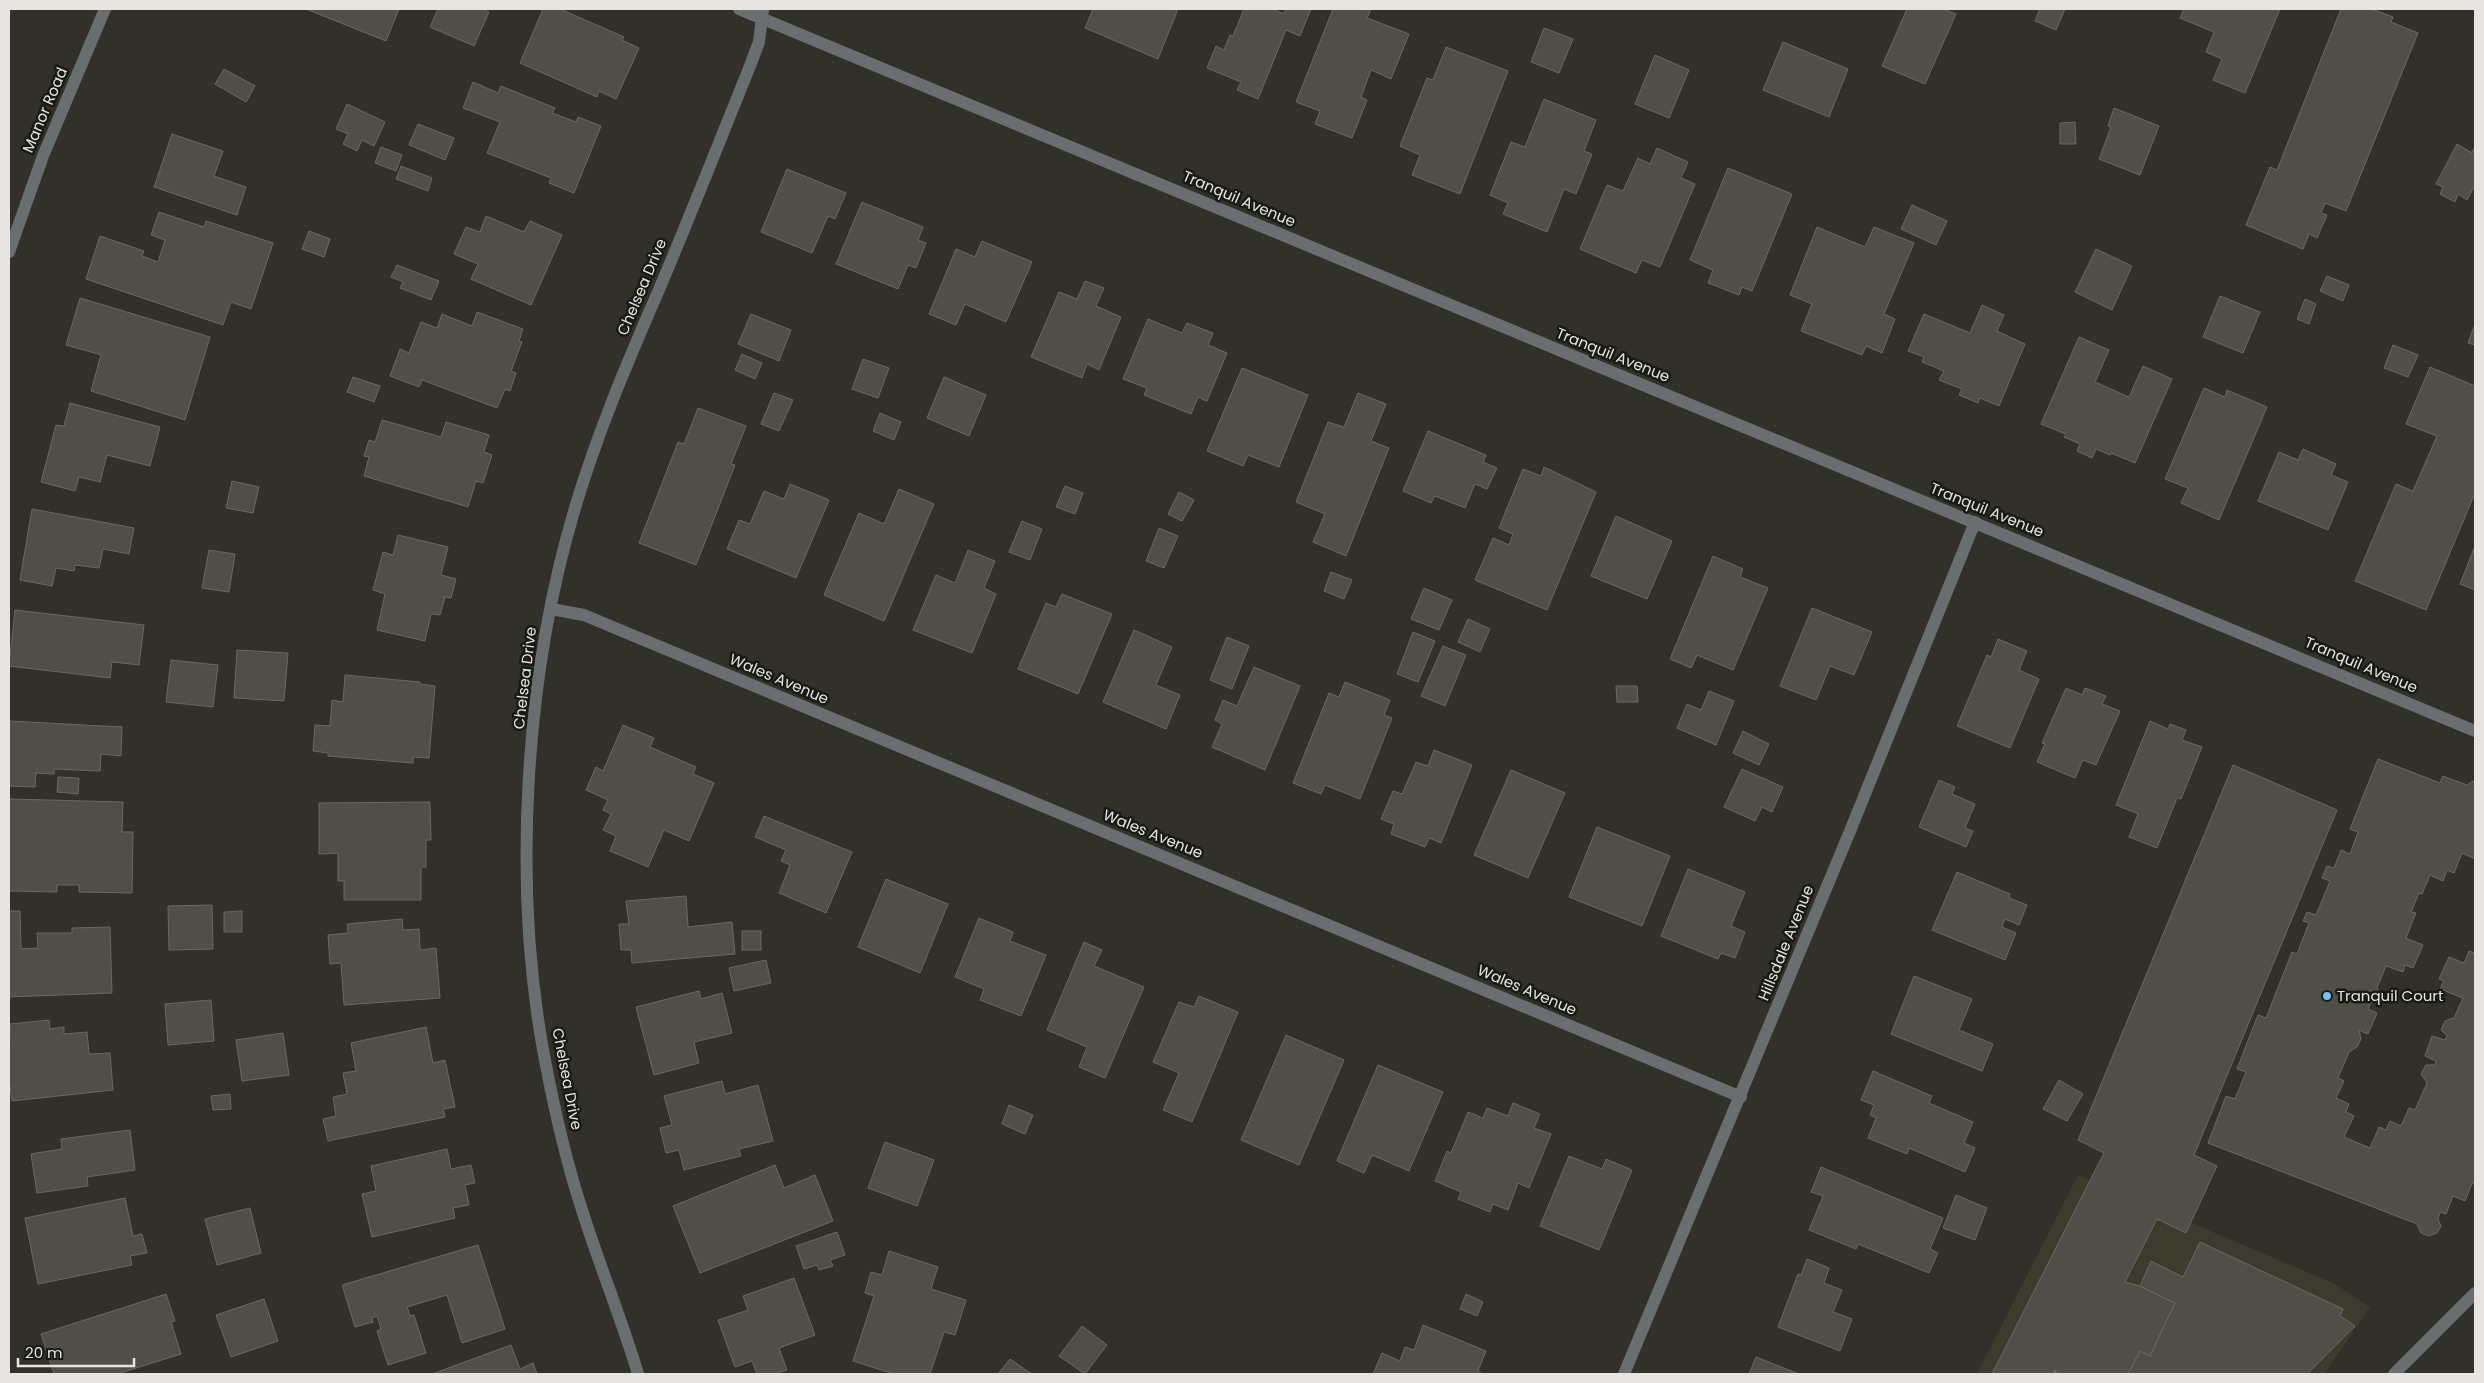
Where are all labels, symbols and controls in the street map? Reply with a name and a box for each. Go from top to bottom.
street label: Manor Road [17,64,72,156]
street label: Tranquil Avenue [1179,165,1299,232]
street label: Chelsea Drive [612,235,671,338]
street label: Tranquil Avenue [1553,322,1673,387]
street label: Tranquil Avenue [1927,477,2047,542]
street label: Chelsea Drive [508,626,541,730]
street label: Tranquil Avenue [2301,631,2421,698]
street label: Wales Avenue [726,648,832,709]
street label: Wales Avenue [1100,804,1206,863]
street label: Hillsdale Avenue [1753,882,1818,1004]
street label: Wales Avenue [1474,959,1580,1020]
place label: Tranquil Court [2337,985,2443,1006]
marker: Tranquil Court [2321,990,2333,1002]
street label: Chelsea Drive [547,1026,588,1131]
scale bar [18,1336,134,1368]
text: 20 m [25,1342,63,1363]

